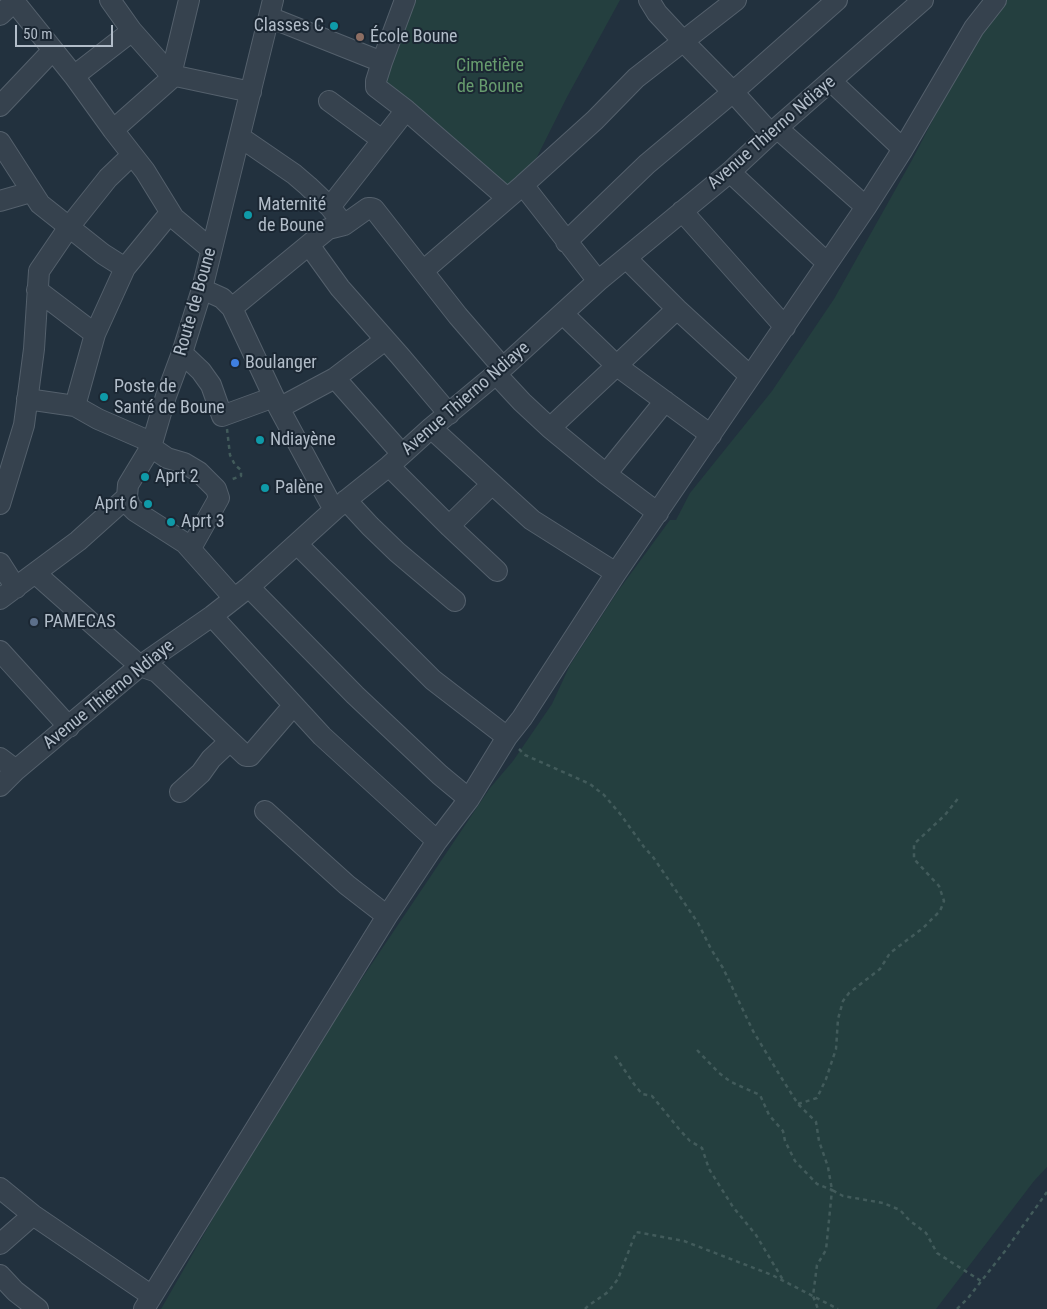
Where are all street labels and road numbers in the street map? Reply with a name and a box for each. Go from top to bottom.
street label: Avenue Thierno Ndiaye [704,72,840,194]
street label: Route de Boune [170,245,222,359]
street label: Avenue Thierno Ndiaye [398,338,534,460]
street label: Avenue Thierno Ndiaye [39,635,179,755]

